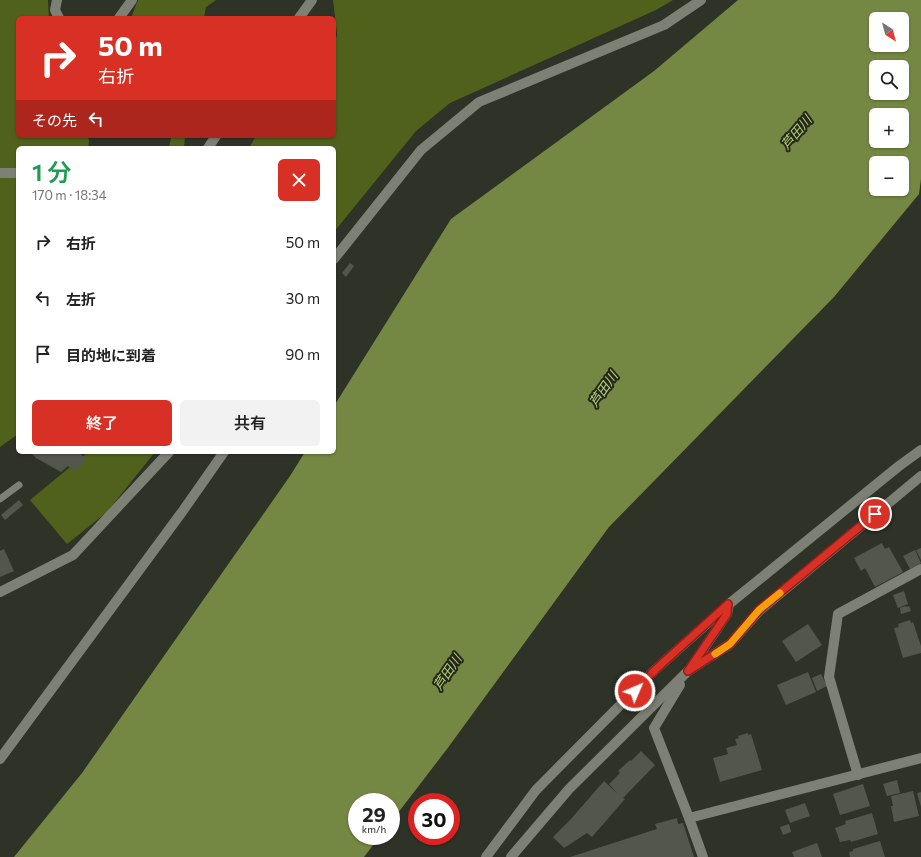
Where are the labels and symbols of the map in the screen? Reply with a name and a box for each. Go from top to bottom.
north arrow [869,12,909,52]
water label: 芦田川 [777,110,816,152]
water label: 芦田川 [585,367,622,410]
pin [858,497,892,531]
water label: 芦田川 [429,650,466,693]
position arrow [614,670,656,712]
speed limit sign: 30 [408,793,460,845]

